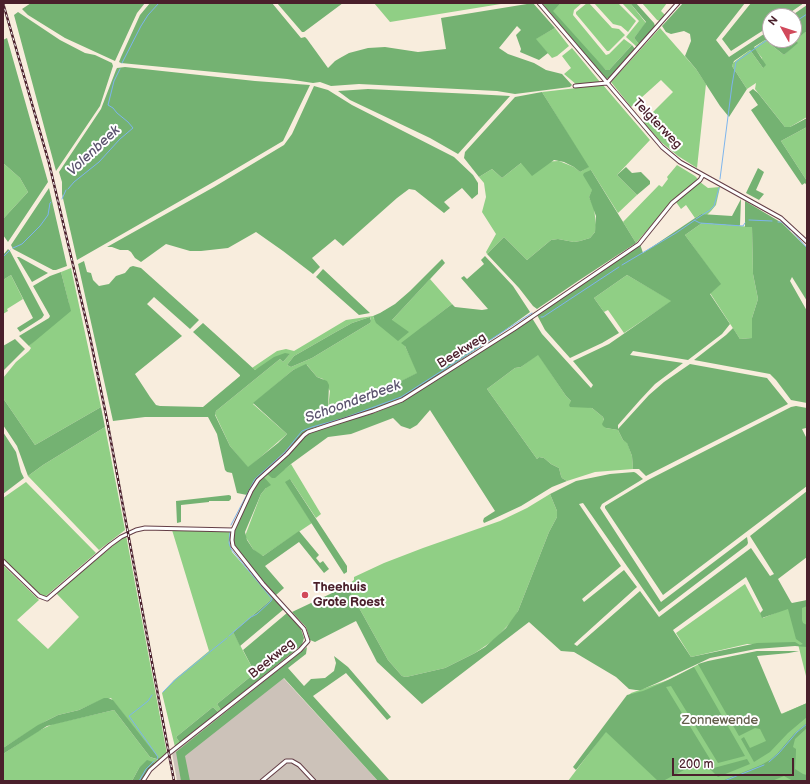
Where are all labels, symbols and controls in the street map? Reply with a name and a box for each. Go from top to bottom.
north arrow [762,8,802,48]
text: N [765,13,781,28]
street label: Telgterweg [629,95,685,153]
water label: Volenbeek [64,122,124,180]
street label: Beekweg [435,330,489,372]
water label: Schoonderbeek [303,377,403,427]
place label: Theehuis Grote Roest [313,580,384,611]
marker: Theehuis Grote Roest [300,590,310,600]
street label: Beekweg [246,636,298,682]
park label: Zonnewende [682,713,758,729]
scale bar [674,750,796,776]
text: 200 m [679,757,713,772]

